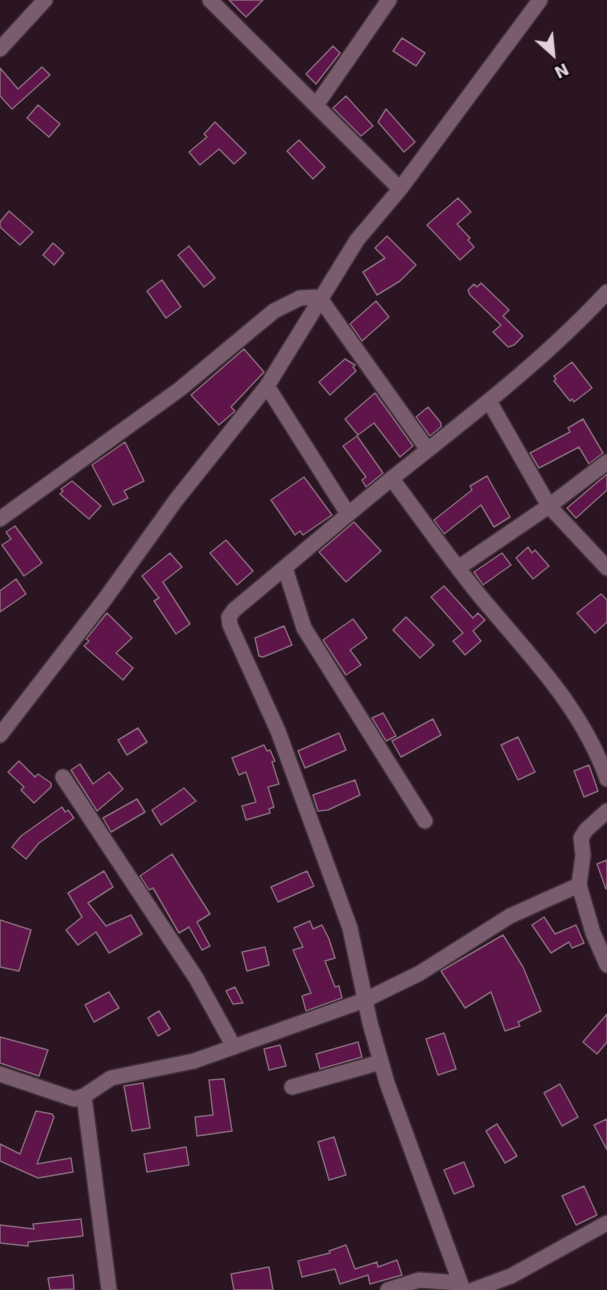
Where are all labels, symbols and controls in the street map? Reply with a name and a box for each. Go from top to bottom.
north arrow [523,24,583,84]
text: N [551,59,572,82]

